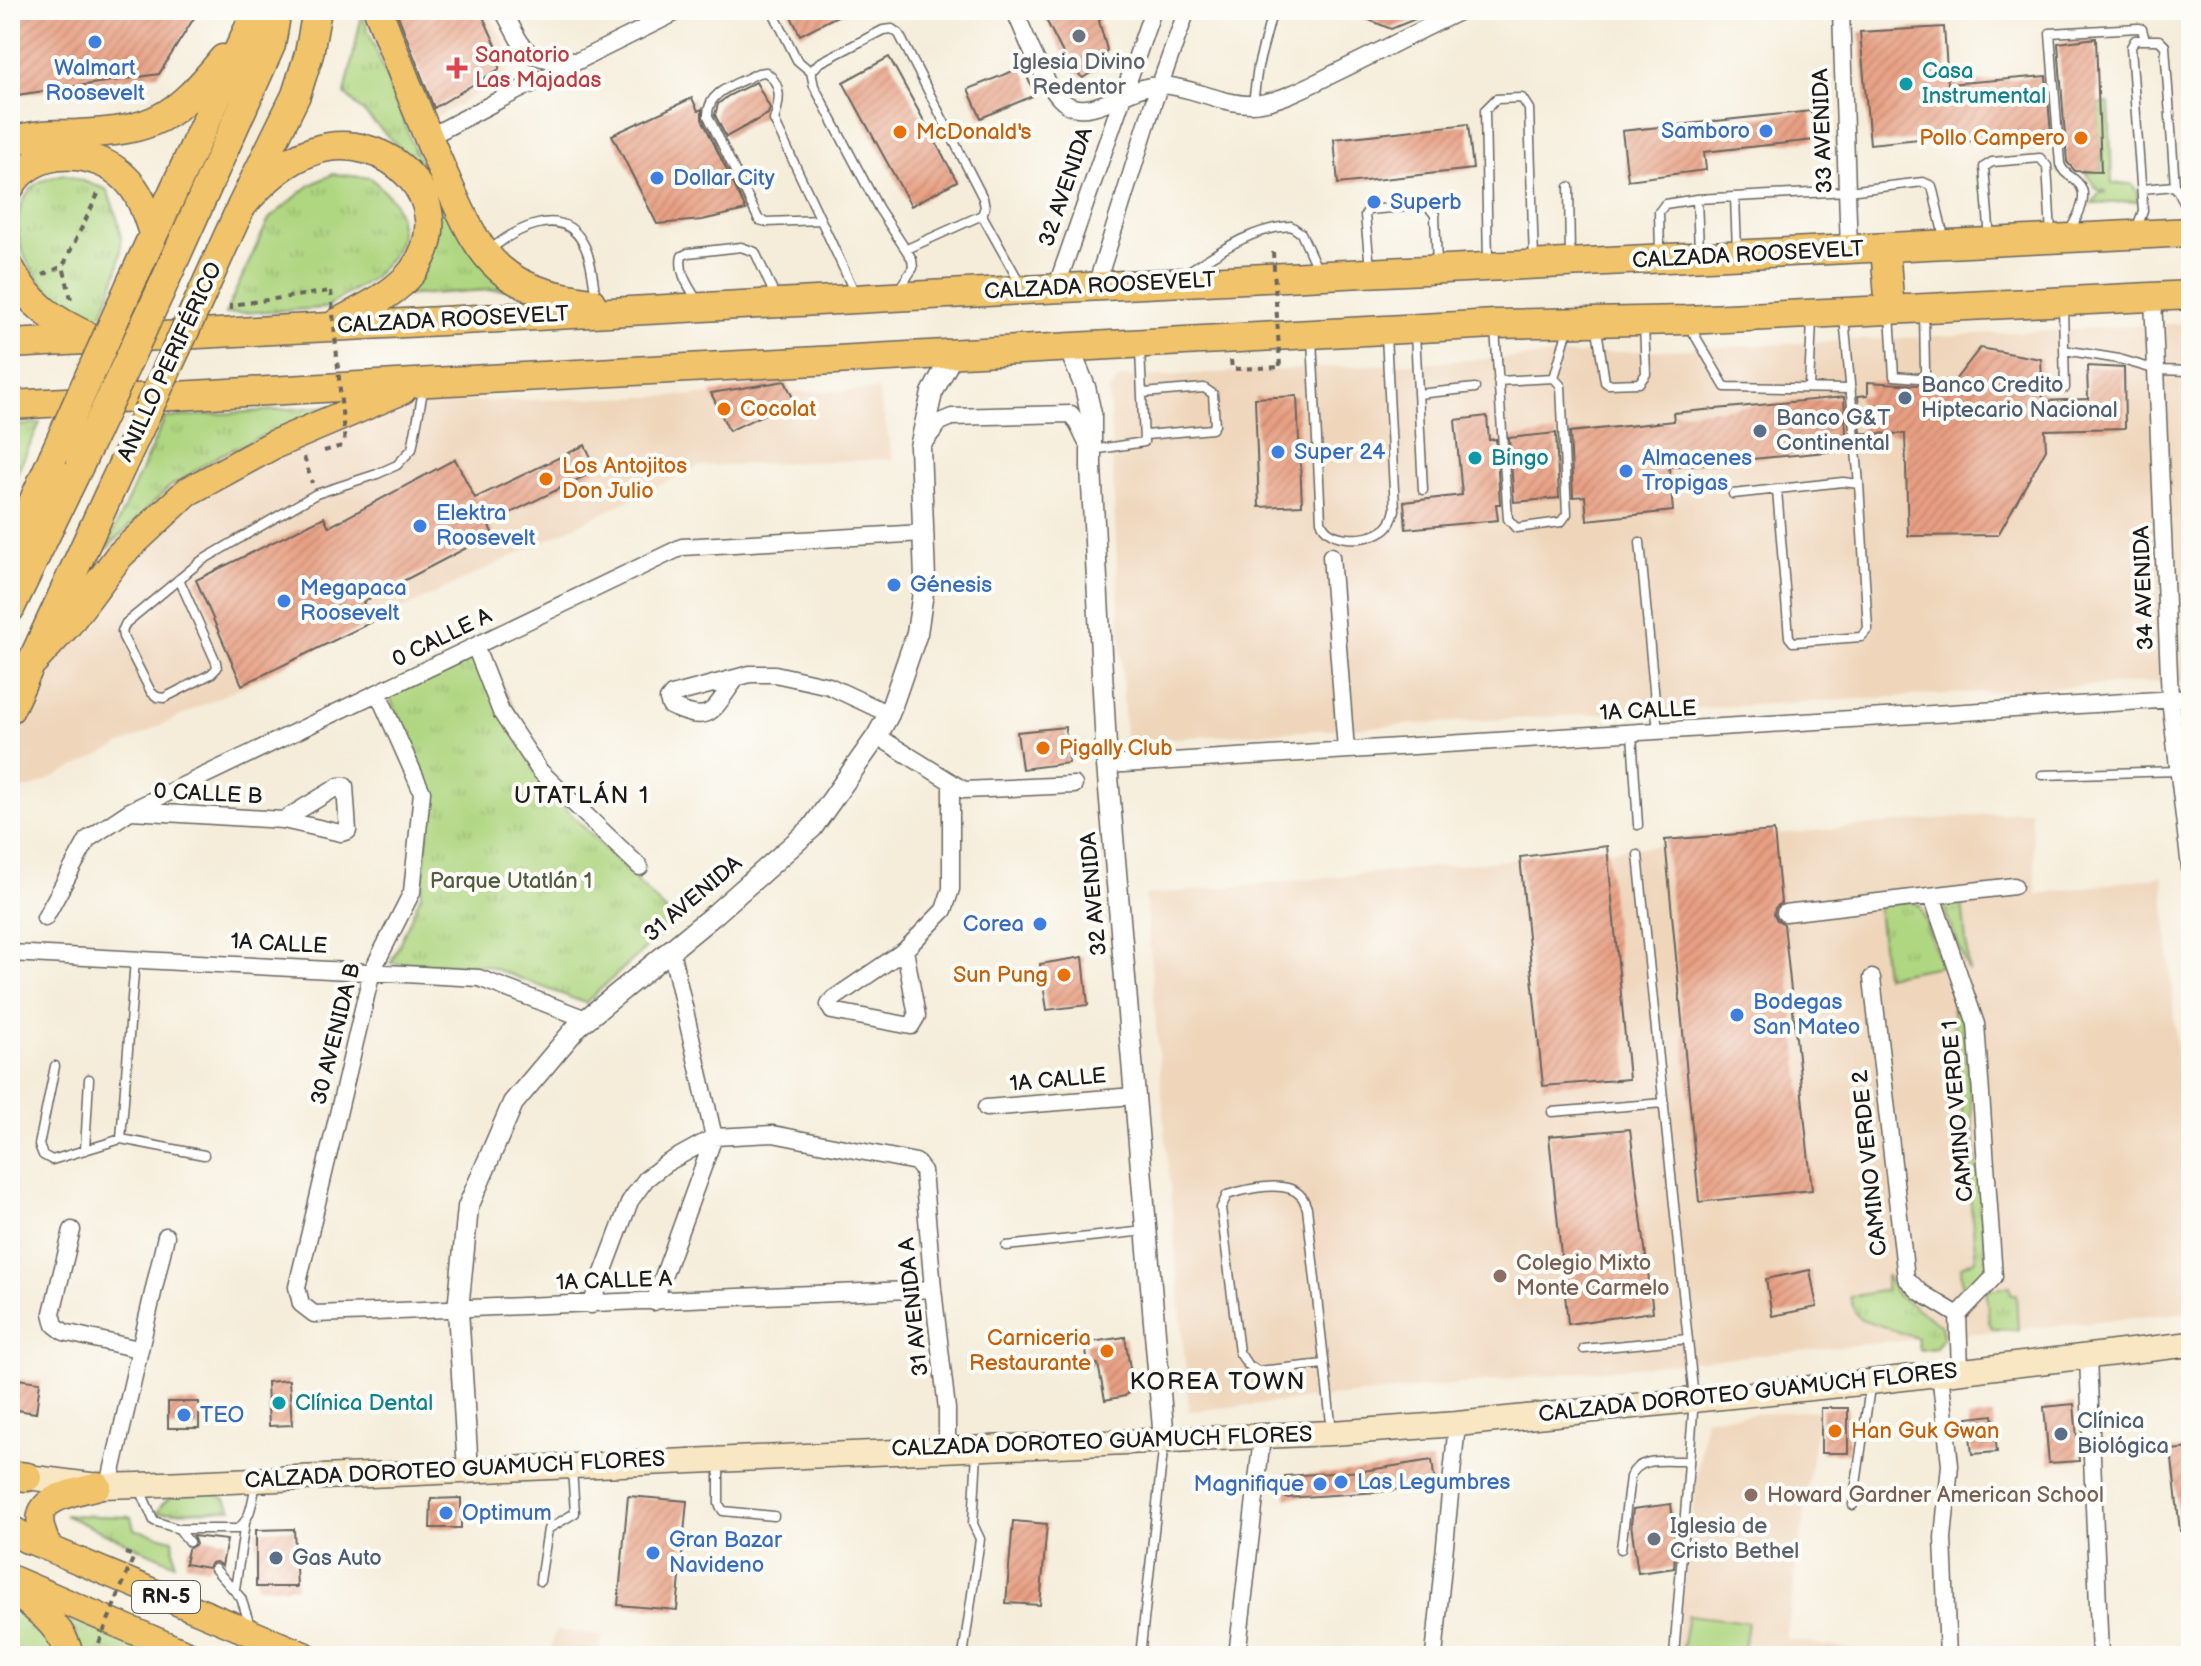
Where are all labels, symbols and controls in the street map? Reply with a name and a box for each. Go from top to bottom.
marker: Iglesia Divino Redentor [1070,27,1088,45]
marker: Walmart Roosevelt [86,33,104,51]
place label: Sanatorio Las Majadas [475,42,601,94]
place label: Iglesia Divino Redentor [1013,49,1145,101]
place label: Walmart Roosevelt [45,55,145,107]
marker: Sanatorio Las Majadas [446,57,468,79]
place label: Casa Instrumental [1922,58,2046,110]
street label: 33 AVENIDA [1807,68,1839,194]
marker: Casa Instrumental [1897,75,1915,93]
place label: Samboro [1661,118,1750,145]
place label: McDonald's [916,119,1032,146]
marker: Samboro [1757,122,1775,140]
marker: McDonald's [891,123,909,141]
street label: 32 AVENIDA [1033,123,1099,250]
place label: Pollo Campero [1919,125,2065,152]
marker: Pollo Campero [2072,129,2090,147]
place label: Dollar City [673,165,775,192]
marker: Dollar City [648,169,666,187]
place label: Superb [1390,189,1462,216]
marker: Superb [1365,193,1383,211]
street label: CALZADA ROOSEVELT [1631,235,1865,275]
street label: ANILLO PERIFÉRICO [111,258,228,466]
street label: CALZADA ROOSEVELT [983,266,1217,306]
street label: CALZADA ROOSEVELT [336,300,570,340]
place label: Banco Credito Hiptecario Nacional [1921,372,2118,424]
marker: Banco Credito Hiptecario Nacional [1896,389,1914,407]
place label: Cocolat [740,396,817,423]
marker: Cocolat [715,400,733,418]
place label: Banco G&T Continental [1776,405,1890,457]
marker: Banco G&T Continental [1751,422,1769,440]
place label: Super 24 [1294,439,1386,466]
marker: Super 24 [1269,443,1287,461]
place label: Bingo [1491,445,1549,472]
place label: Almacenes Tropigas [1642,445,1752,497]
marker: Bingo [1466,449,1484,467]
place label: Los Antojitos Don Julio [562,453,687,505]
marker: Almacenes Tropigas [1617,462,1635,480]
marker: Los Antojitos Don Julio [537,470,555,488]
place label: Elektra Roosevelt [436,500,536,552]
marker: Elektra Roosevelt [411,517,429,535]
street label: 34 AVENIDA [2128,525,2160,651]
place label: Génesis [910,572,992,599]
place label: Megapaca Roosevelt [300,575,407,627]
marker: Génesis [885,576,903,594]
marker: Megapaca Roosevelt [275,592,293,610]
street label: 0 CALLE A [388,602,497,674]
street label: 1A CALLE [1599,695,1697,727]
place label: Pigally Club [1059,735,1173,762]
marker: Pigally Club [1034,739,1052,757]
street label: 0 CALLE B [153,778,263,810]
district label: UTATLÁN 1 [514,780,650,810]
street label: 32 AVENIDA [1075,830,1113,957]
street label: 31 AVENIDA [638,850,748,948]
park label: Parque Utatlán 1 [430,868,592,895]
place label: Corea [963,911,1024,938]
marker: Corea [1031,915,1049,933]
street label: 1A CALLE [230,928,328,960]
street label: 30 AVENIDA B [305,960,367,1108]
place label: Sun Pung [953,962,1048,989]
marker: Sun Pung [1055,966,1073,984]
place label: Bodegas San Mateo [1753,989,1860,1041]
marker: Bodegas San Mateo [1728,1006,1746,1024]
street label: CAMINO VERDE 1 [1937,1019,1979,1203]
street label: 1A CALLE [1009,1062,1107,1098]
street label: CAMINO VERDE 2 [1847,1069,1893,1257]
street label: 31 AVENIDA A [893,1236,935,1378]
place label: Colegio Mixto Monte Carmelo [1516,1250,1670,1302]
street label: 1A CALLE A [555,1265,673,1297]
marker: Colegio Mixto Monte Carmelo [1491,1267,1509,1285]
place label: Carniceria Restaurante [969,1325,1091,1377]
marker: Carniceria Restaurante [1098,1342,1116,1360]
street label: CALZADA DOROTEO GUAMUCH FLORES [1537,1358,1959,1428]
district label: KOREA TOWN [1129,1367,1307,1396]
place label: Clínica Dental [295,1390,433,1417]
marker: Clínica Dental [270,1394,288,1412]
place label: TEO [200,1402,244,1429]
marker: TEO [175,1406,193,1424]
place label: Clínica Biológica [2077,1408,2169,1460]
place label: Han Guk Gwan [1851,1418,1999,1445]
street label: CALZADA DOROTEO GUAMUCH FLORES [891,1421,1313,1463]
marker: Han Guk Gwan [1826,1422,1844,1440]
marker: Clínica Biológica [2052,1425,2070,1443]
street label: CALZADA DOROTEO GUAMUCH FLORES [244,1446,666,1494]
place label: Las Legumbres [1357,1469,1511,1496]
place label: Magnifique [1193,1471,1304,1498]
marker: Las Legumbres [1332,1473,1350,1491]
marker: Magnifique [1311,1475,1329,1493]
place label: Howard Gardner American School [1767,1482,2104,1509]
marker: Howard Gardner American School [1742,1486,1760,1504]
place label: Optimum [462,1500,552,1527]
marker: Optimum [437,1504,455,1522]
place label: Iglesia de Cristo Bethel [1670,1513,1799,1565]
place label: Gran Bazar Navideno [669,1527,783,1579]
marker: Iglesia de Cristo Bethel [1645,1530,1663,1548]
marker: Gran Bazar Navideno [644,1544,662,1562]
place label: Gas Auto [292,1545,382,1572]
marker: Gas Auto [267,1549,285,1567]
road number: RN-5 [132,1581,200,1613]

